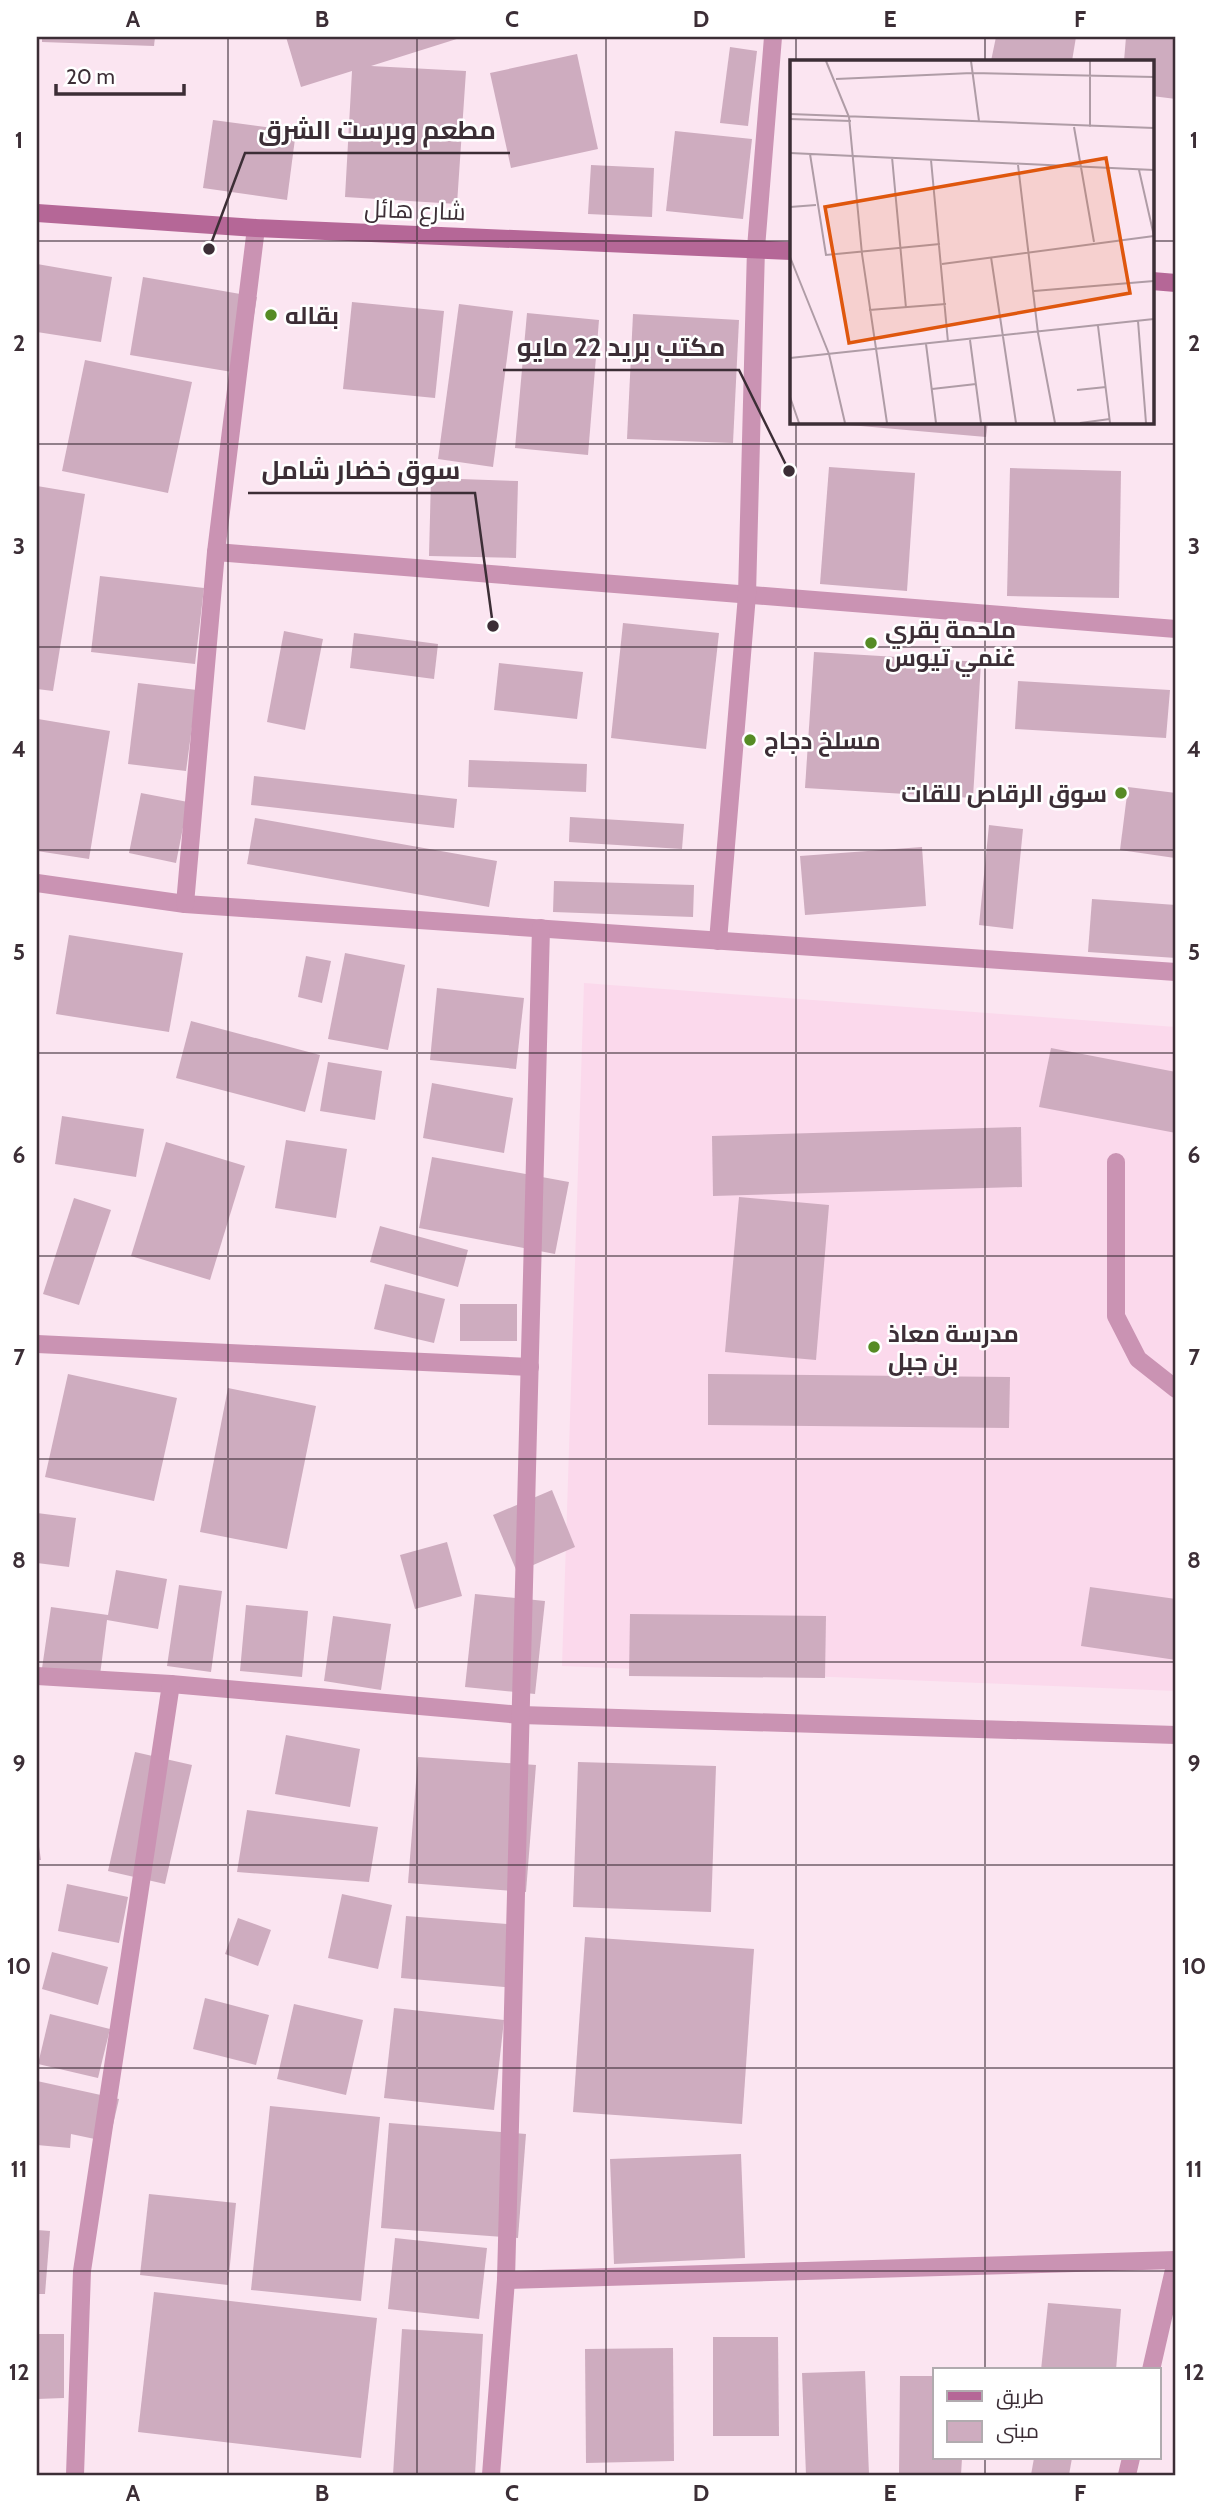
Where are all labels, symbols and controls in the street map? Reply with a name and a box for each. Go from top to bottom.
text: A [126,5,141,33]
text: B [315,5,329,33]
text: C [505,5,519,33]
text: D [693,5,709,33]
text: E [883,5,897,33]
text: F [1074,5,1086,33]
scale bar [56,52,184,96]
inset map [790,60,1154,424]
text: 20 m [66,64,115,89]
callout: مطعم وبرست الشرق [245,106,510,153]
text: مطعم وبرست الشرق [258,114,496,148]
text: 1 [15,126,23,154]
text: 1 [1190,126,1198,154]
street label: شارع هائل [364,194,466,228]
place label: بقاله [285,301,339,330]
marker: بقاله [263,307,279,323]
callout: مكتب بريد 22 مايو [503,323,739,370]
text: 2 [13,329,25,357]
text: 2 [1188,329,1200,357]
text: مكتب بريد 22 مايو [517,331,725,363]
callout: سوق خضار شامل [248,446,475,493]
text: سوق خضار شامل [262,454,460,486]
text: 3 [13,532,25,560]
text: 3 [1188,532,1200,560]
place label: ملحمة بقري غنمي تيوس [885,615,1016,677]
marker: ملحمة بقري غنمي تيوس [863,635,879,651]
place label: مسلخ دجاج [764,726,881,757]
marker: مسلخ دجاج [742,732,758,748]
text: 4 [12,735,26,763]
text: 4 [1187,735,1201,763]
place label: سوق الرقاص للقات [901,779,1107,808]
marker: سوق الرقاص للقات [1113,785,1129,801]
text: 5 [13,938,25,966]
text: 5 [1188,938,1200,966]
text: 6 [13,1141,25,1169]
text: 6 [1188,1141,1200,1169]
place label: مدرسة معاذ بن جبل [888,1319,1019,1376]
marker: مدرسة معاذ بن جبل [866,1339,882,1355]
text: 7 [13,1343,25,1371]
text: 7 [1188,1343,1200,1371]
text: 8 [12,1546,26,1574]
text: 8 [1187,1546,1201,1574]
text: 9 [13,1749,25,1777]
text: 9 [1188,1749,1200,1777]
text: 10 [7,1952,31,1980]
text: 10 [1182,1952,1206,1980]
text: 11 [11,2155,27,2183]
text: 11 [1186,2155,1202,2183]
text: 12 [9,2358,29,2386]
text: 12 [1184,2358,1204,2386]
legend [933,2368,1160,2460]
text: طريق [996,2384,1044,2410]
text: مبنى [996,2418,1039,2444]
text: A [126,2479,141,2507]
text: B [315,2479,329,2507]
text: C [505,2479,519,2507]
text: D [693,2479,709,2507]
text: E [883,2479,897,2507]
text: F [1074,2479,1086,2507]

